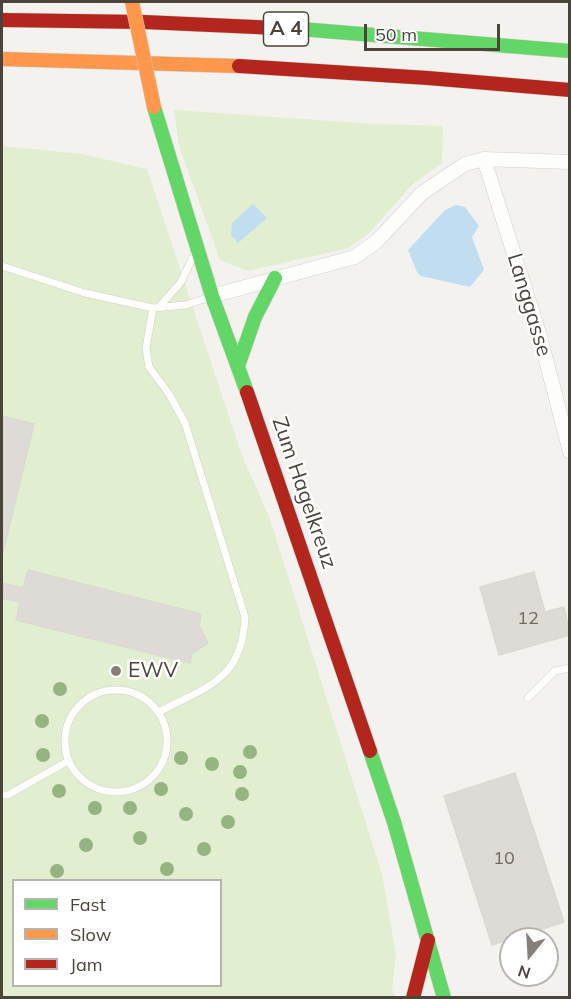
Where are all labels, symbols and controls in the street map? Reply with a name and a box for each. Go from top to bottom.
road number: A 4 [264,12,308,46]
scale bar [367,12,504,50]
text: 50 m [375,23,417,46]
street label: Langgasse [501,250,557,360]
street label: Zum Hagelkreuz [266,414,342,572]
house number: 12 [517,608,539,630]
place label: EWV [128,658,178,684]
marker: EWV [109,664,123,678]
house number: 10 [493,848,515,870]
legend [12,879,222,987]
text: Fast [70,893,106,916]
text: Slow [70,923,111,946]
north arrow [499,927,559,987]
text: Jam [70,953,103,976]
text: N [515,961,533,984]

